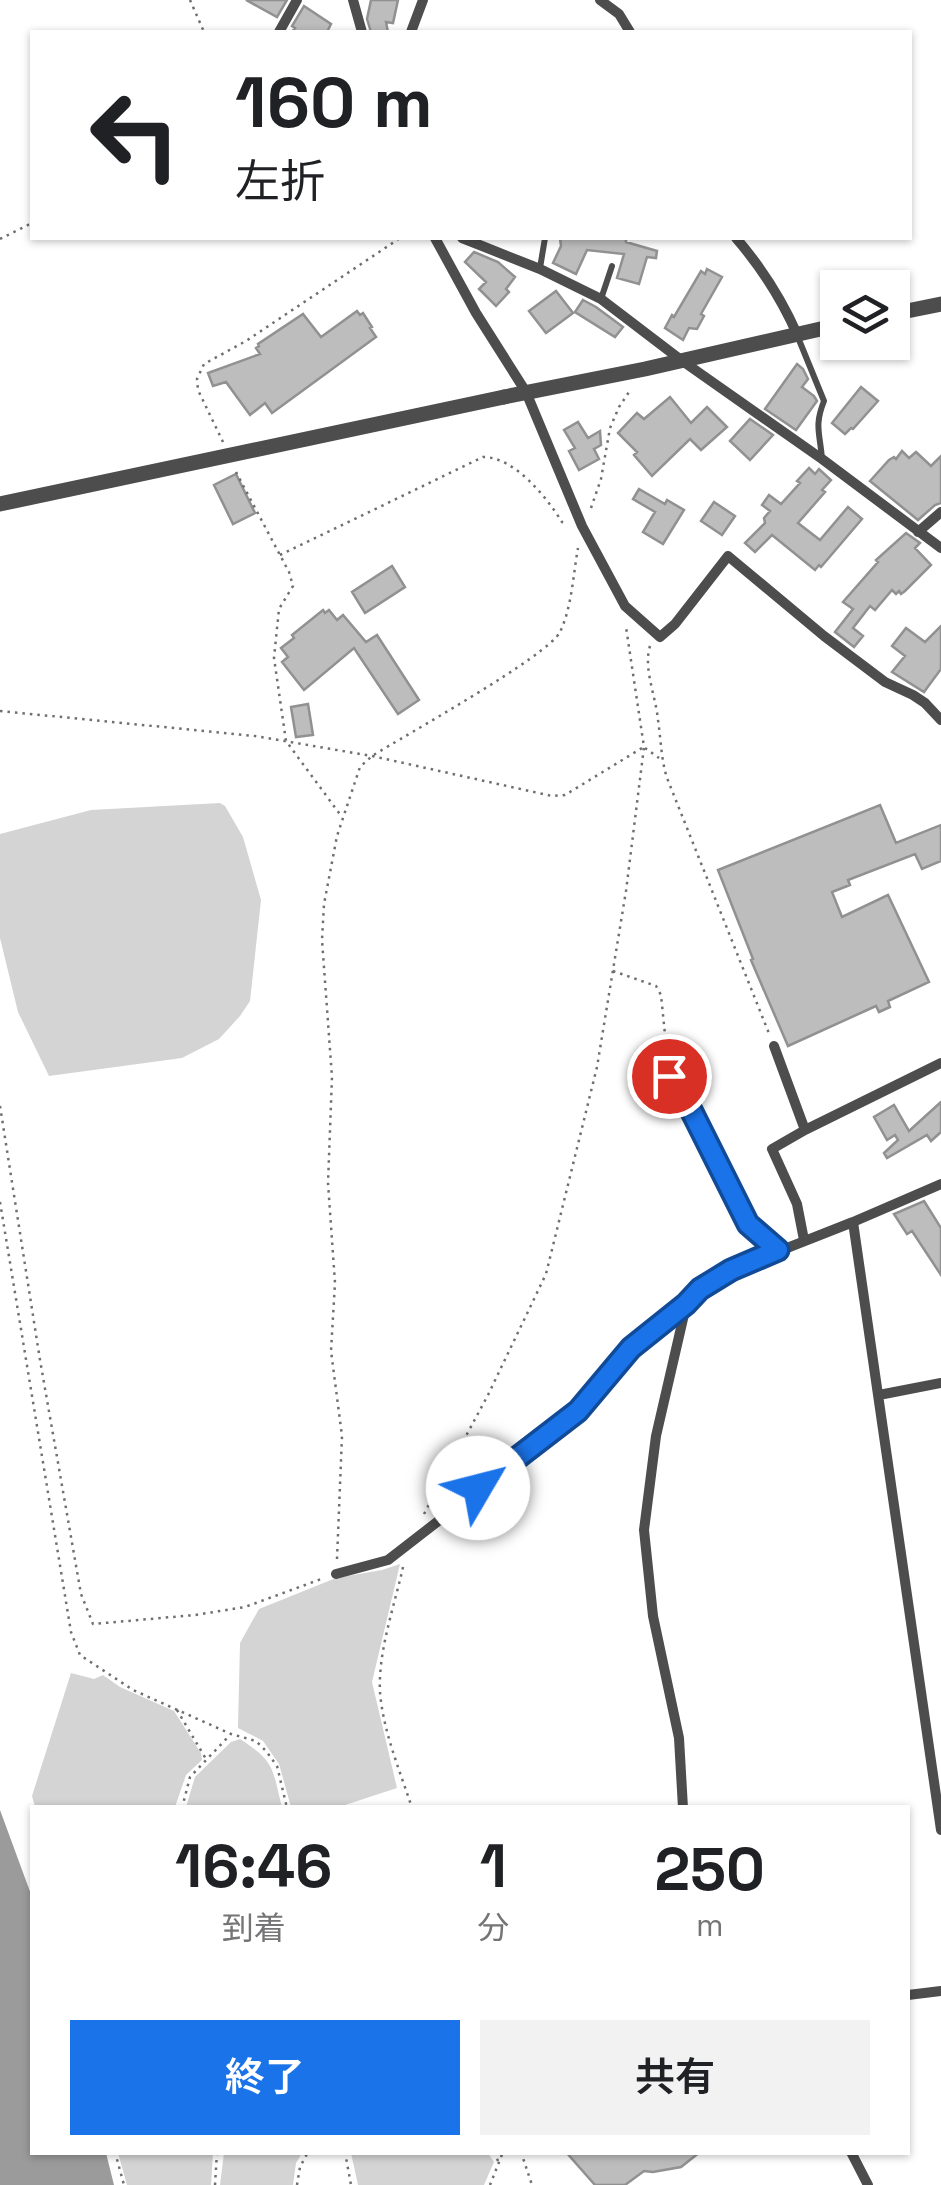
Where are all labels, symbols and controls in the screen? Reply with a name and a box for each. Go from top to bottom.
text: 160 m [235,58,433,147]
icon: left [70,70,200,200]
text: 左折 [235,153,325,210]
map controls [820,270,910,360]
button: layers [820,270,910,360]
pin [627,1034,712,1119]
icon: arrive [642,1049,697,1104]
position arrow [426,1436,530,1540]
text: 16:46 [175,1828,332,1905]
text: 1 [480,1828,507,1905]
text: 250 [654,1831,765,1908]
text: m [696,1905,723,1945]
text: 到着 [222,1908,286,1948]
text: 分 [477,1908,509,1948]
button: 終了 [70,2020,460,2135]
button: 共有 [480,2020,870,2135]

